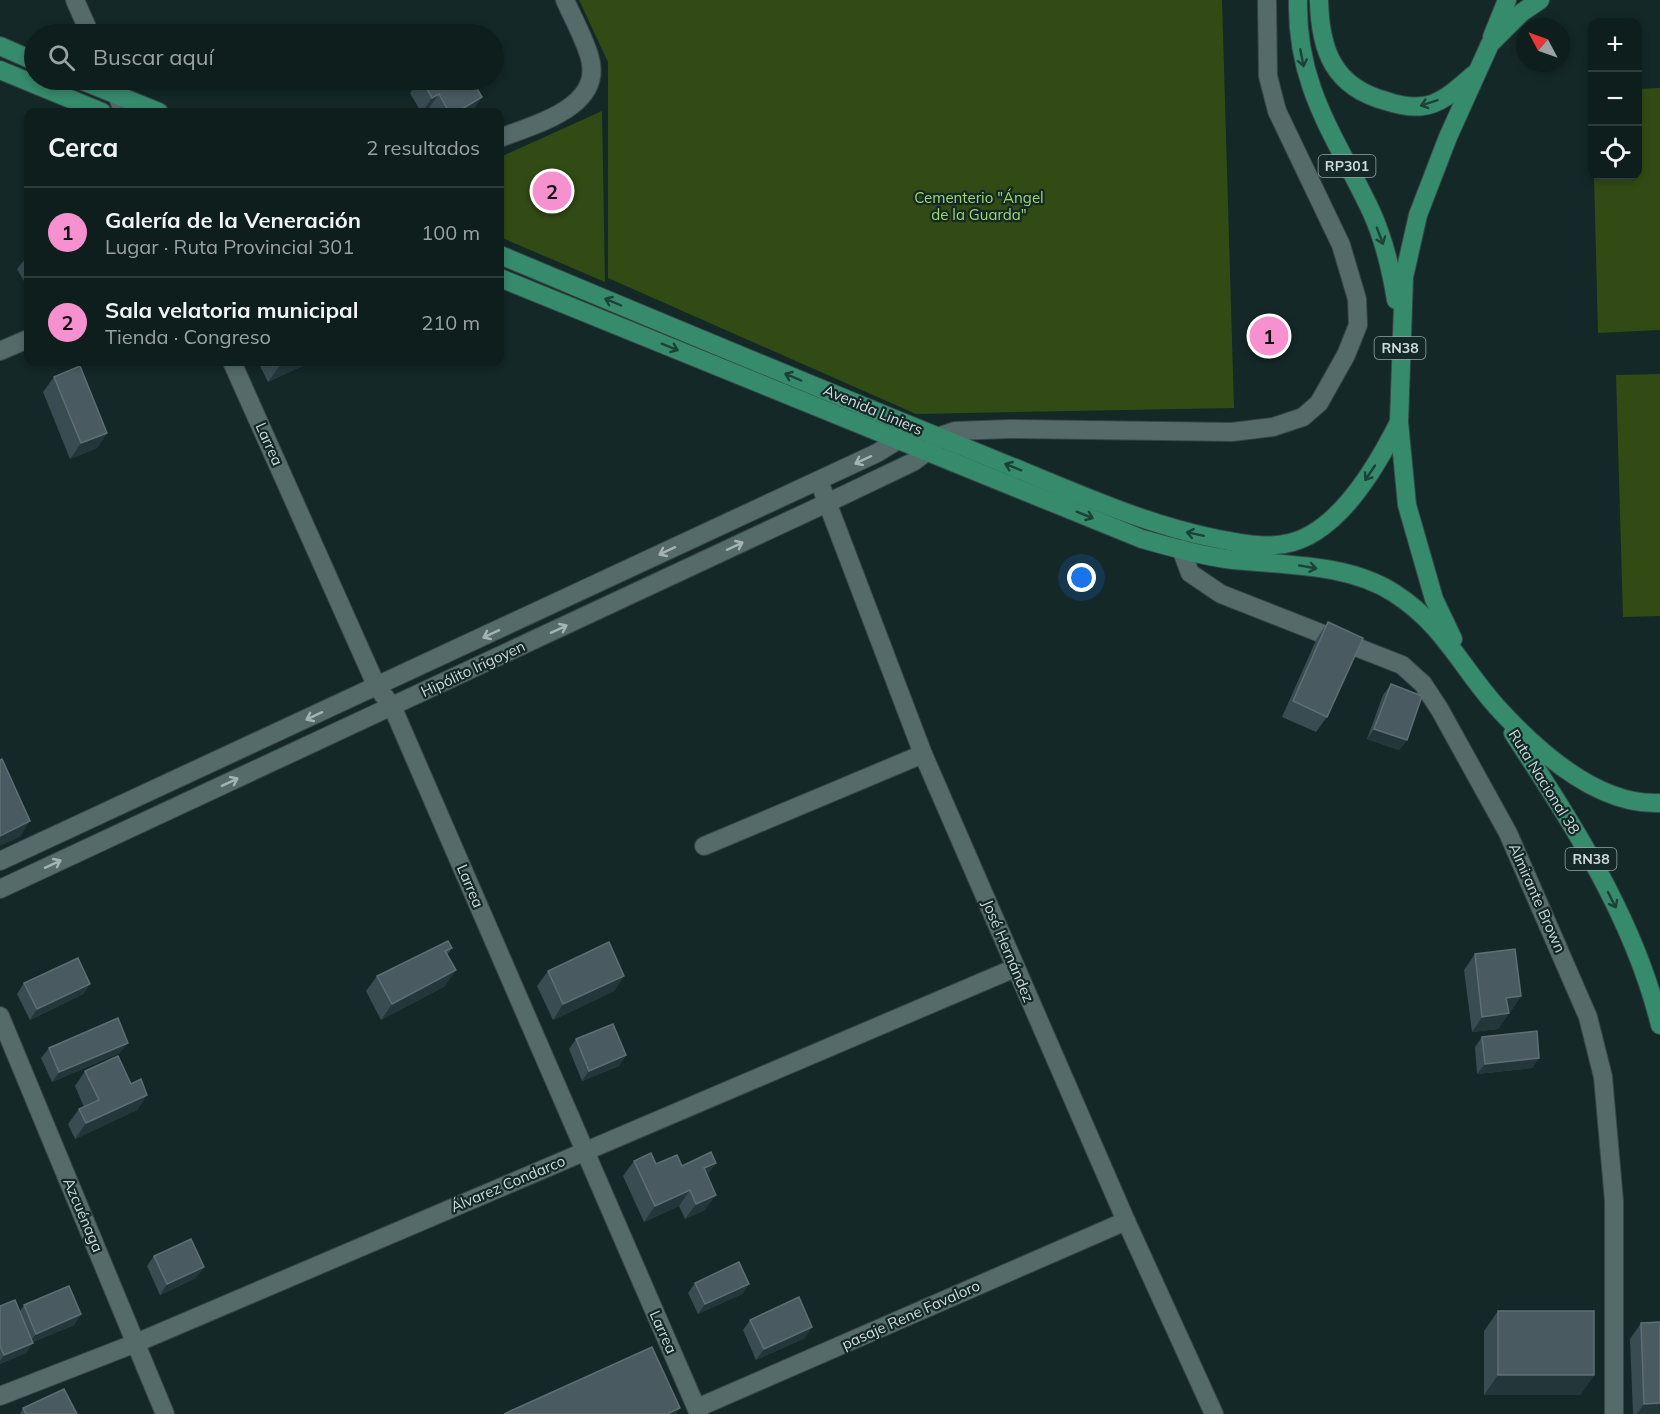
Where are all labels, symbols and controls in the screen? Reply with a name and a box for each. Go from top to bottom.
north arrow [1516,18,1570,72]
map controls [1588,18,1642,180]
button: + [1588,18,1642,72]
search box [24,24,504,90]
icon: search [45,41,78,74]
text: Buscar aquí [93,43,214,71]
one-way arrow [1297,48,1308,67]
button: − [1588,72,1642,126]
one-way arrow [1419,98,1438,109]
button: locate [1588,126,1642,180]
text: Cerca [48,131,118,164]
text: 2 resultados [366,135,480,160]
road number: RP301 [1318,155,1376,177]
pin: 2 [532,168,572,213]
park label: Cementerio "Ángel de la Guarda" [914,188,1044,224]
text: Galería de la Veneración [105,206,361,234]
text: 1 [62,220,74,245]
text: 100 m [421,220,480,245]
one-way arrow [1376,226,1387,245]
text: Lugar · Ruta Provincial 301 [105,234,354,259]
text: Sala velatoria municipal [105,296,359,324]
one-way arrow [605,296,623,307]
text: 2 [62,310,74,335]
text: 210 m [421,310,480,335]
pin: 1 [1250,314,1288,358]
text: Tienda · Congreso [105,324,271,349]
road number: RN38 [1374,337,1426,359]
one-way arrow [661,342,679,353]
one-way arrow [785,371,803,382]
street label: Avenida Liniers [821,380,926,439]
street label: Larrea [252,419,287,468]
one-way arrow [855,454,873,466]
one-way arrow [1004,461,1022,472]
one-way arrow [1364,464,1376,481]
one-way arrow [1075,510,1093,521]
one-way arrow [1186,528,1206,539]
one-way arrow [726,540,744,552]
one-way arrow [659,546,677,558]
one-way arrow [1298,562,1317,573]
your location [1067,563,1096,592]
one-way arrow [549,622,567,634]
one-way arrow [482,629,500,640]
street label: Hipólito Irigoyen [418,636,528,701]
one-way arrow [306,711,324,723]
street label: Ruta Nacional 38 [1505,726,1584,838]
one-way arrow [220,776,238,787]
street label: Almirante Brown [1505,840,1570,955]
road number: RN38 [1566,848,1616,870]
one-way arrow [44,858,62,870]
street label: Larrea [453,861,488,910]
one-way arrow [1607,891,1618,909]
street label: José Hernández [978,897,1039,1005]
street label: Álvarez Condarco [448,1151,568,1216]
street label: Azcuénaga [59,1175,108,1255]
street label: pasaje Rene Favaloro [839,1276,983,1354]
street label: Larrea [646,1307,681,1356]

